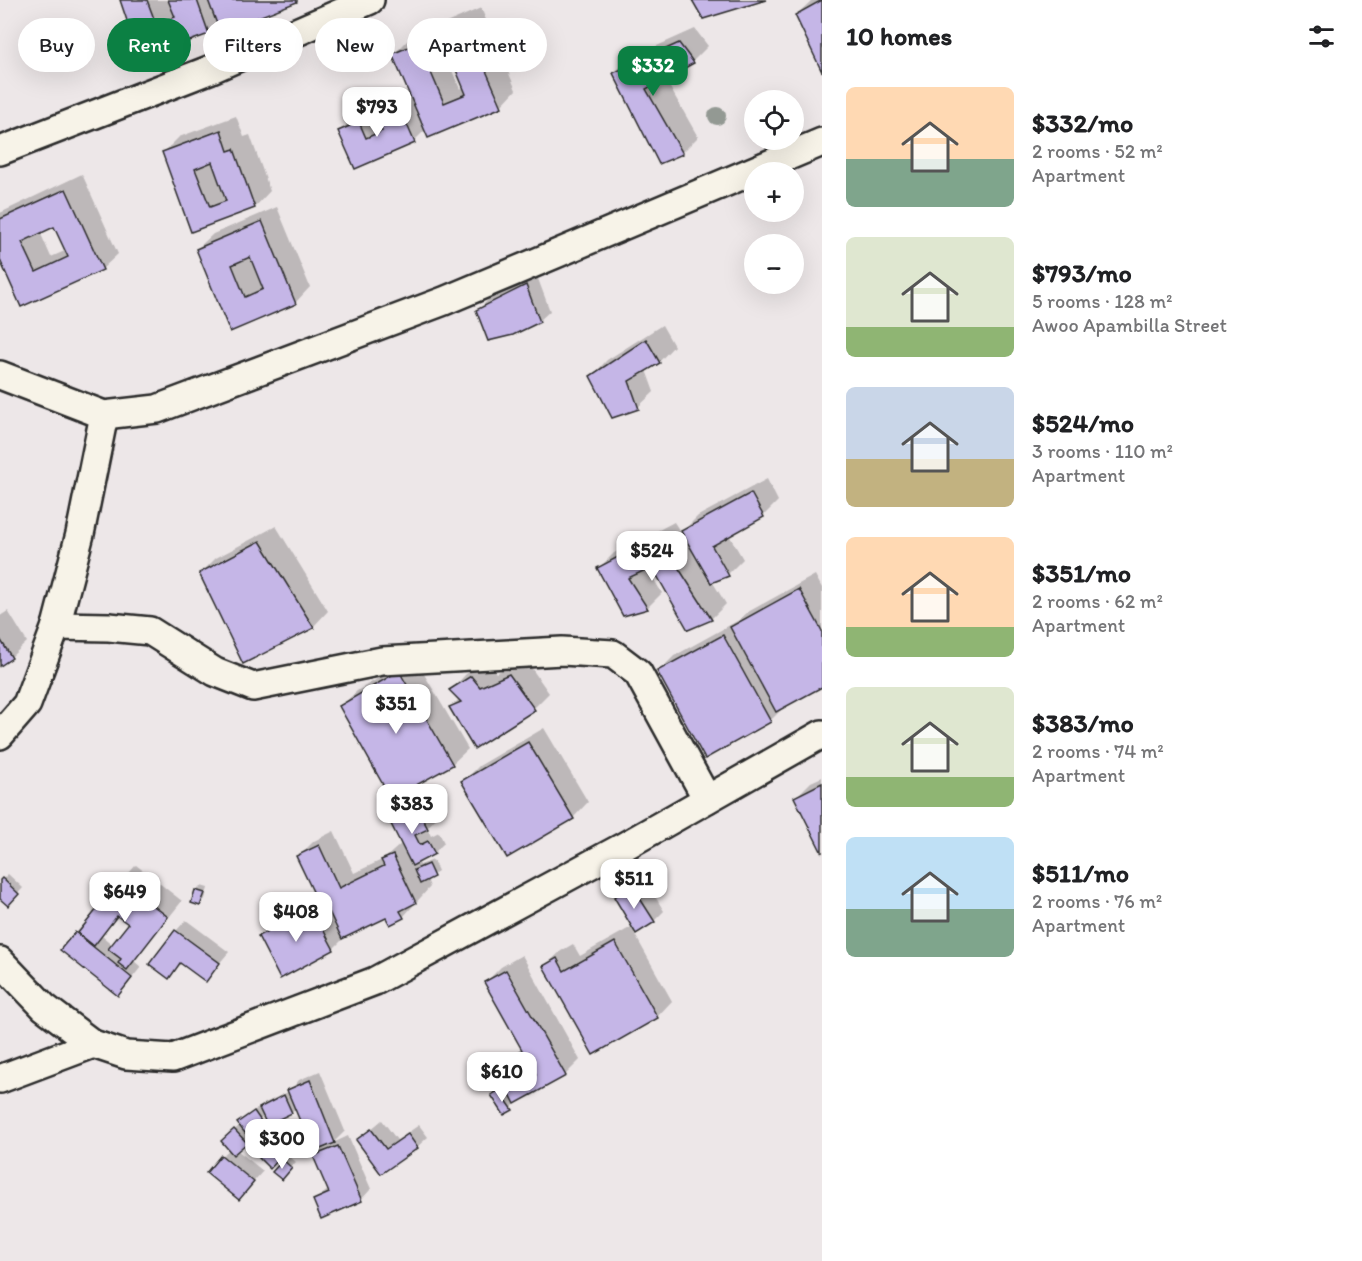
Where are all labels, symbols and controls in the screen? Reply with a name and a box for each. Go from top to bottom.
chip: Buy [18,18,95,72]
chip: Rent [107,18,191,72]
chip: Filters [203,18,303,72]
chip: New [315,18,395,72]
chip: Apartment [407,18,547,72]
text: 10 homes [846,20,952,52]
icon: filters [1305,20,1338,53]
pin: $332 [617,46,689,97]
text: $332 [632,53,674,77]
pin: $793 [341,87,413,138]
map controls [744,90,804,294]
button: locate [744,90,804,150]
text: $793 [356,94,398,118]
text: $332/mo [1032,107,1133,139]
icon: home [894,111,966,183]
text: 2 rooms · 52 m² [1032,139,1163,163]
button: + [744,162,804,222]
text: Apartment [1032,163,1125,187]
button: − [744,234,804,294]
text: $793/mo [1032,257,1132,289]
icon: home [894,261,966,333]
text: 5 rooms · 128 m² [1032,289,1173,313]
text: Awoo Apambilla Street [1032,313,1227,337]
text: $524/mo [1032,407,1134,439]
icon: home [894,411,966,483]
text: 3 rooms · 110 m² [1032,439,1173,463]
text: Apartment [1032,463,1125,487]
pin: $524 [616,531,688,582]
text: $524 [630,538,674,562]
text: $351/mo [1032,557,1131,589]
icon: home [894,561,966,633]
text: 2 rooms · 62 m² [1032,589,1163,613]
text: Apartment [1032,613,1125,637]
pin: $351 [360,684,432,735]
text: $351 [376,691,416,715]
text: $383/mo [1032,707,1134,739]
icon: home [894,711,966,783]
text: 2 rooms · 74 m² [1032,739,1164,763]
text: Apartment [1032,763,1125,787]
pin: $383 [376,784,448,835]
text: $383 [391,791,433,815]
text: $511/mo [1032,857,1129,889]
pin: $511 [598,859,670,910]
icon: home [894,861,966,933]
text: $511 [614,866,654,890]
pin: $649 [89,872,161,923]
text: $649 [103,879,147,903]
text: 2 rooms · 76 m² [1032,889,1162,913]
pin: $408 [260,892,332,943]
text: $408 [273,899,319,923]
text: Apartment [1032,913,1125,937]
pin: $610 [466,1052,538,1103]
text: $610 [481,1059,523,1083]
pin: $300 [246,1119,318,1170]
text: $300 [259,1126,305,1150]

